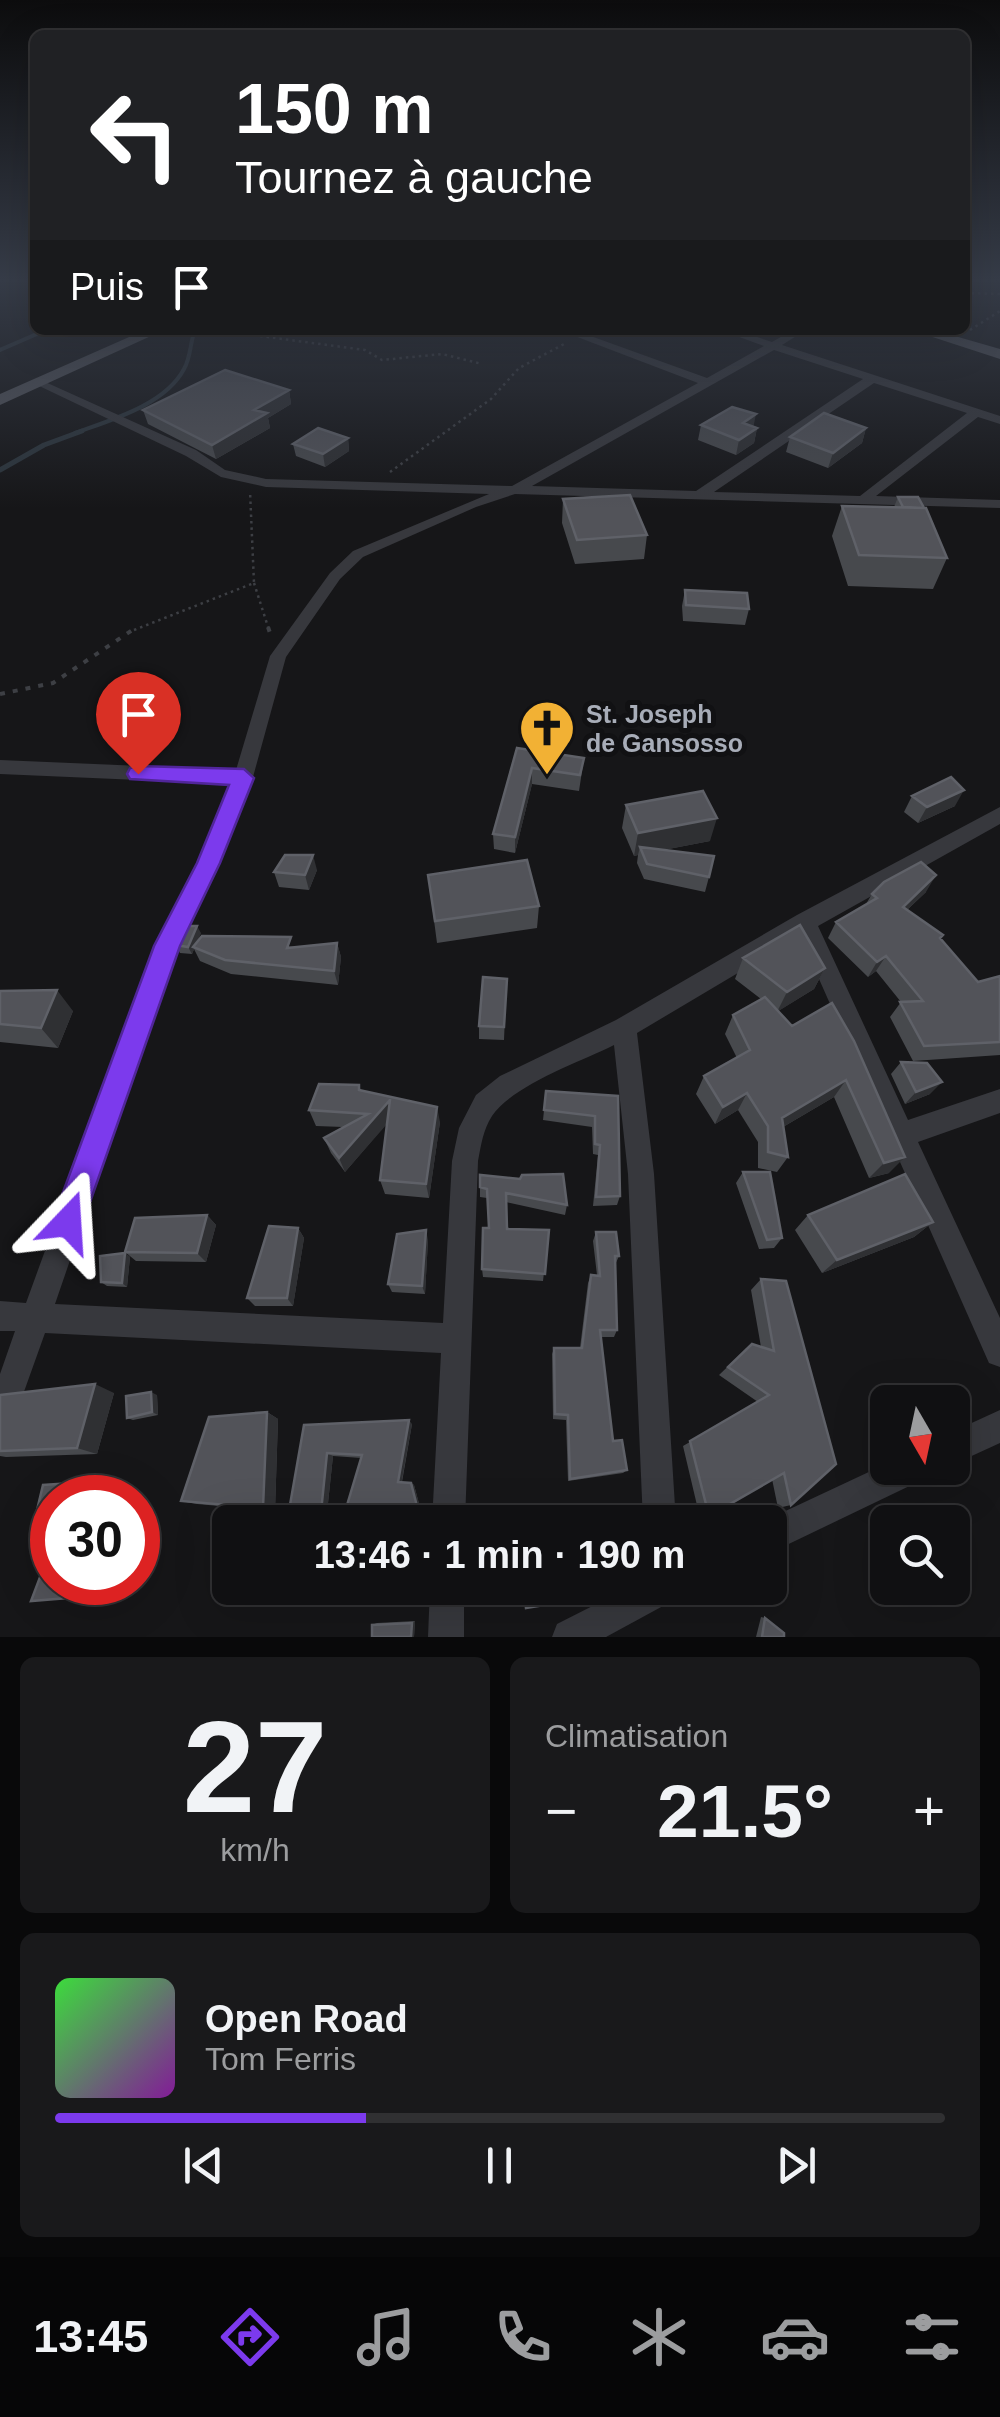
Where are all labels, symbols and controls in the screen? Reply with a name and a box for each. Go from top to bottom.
icon: left [70,70,200,200]
text: 150 m [235,70,433,148]
text: Tournez à gauche [235,152,593,203]
icon: arrive [164,260,219,315]
text: Puis [70,266,144,308]
pin [96,672,181,775]
icon: arrive [111,687,166,742]
church icon: St. Joseph de Gansosso [517,698,577,777]
place label: St. Joseph de Gansosso [586,700,743,757]
position arrow [16,1170,120,1274]
north arrow [870,1385,970,1485]
map controls [870,1385,970,1605]
speed limit sign: 30 [30,1475,160,1605]
button: search [870,1505,970,1605]
text: 13:46 · 1 min · 190 m [314,1534,685,1576]
text: 27 [183,1694,327,1840]
text: Climatisation [545,1718,728,1754]
text: 21.5° [657,1769,833,1853]
text: − [545,1780,577,1842]
text: + [913,1780,945,1842]
text: km/h [220,1832,290,1868]
text: Open Road [205,1998,408,2040]
text: Tom Ferris [205,2041,356,2077]
icon: previous [176,2138,231,2193]
icon: pause [472,2138,527,2193]
icon: next [769,2138,824,2193]
icon: directions [215,2302,285,2372]
icon: music [351,2302,421,2372]
icon: phone [488,2302,558,2372]
icon: climate [624,2302,694,2372]
icon: car [760,2302,830,2372]
icon: filters [897,2302,967,2372]
text: 13:45 [33,2311,148,2362]

